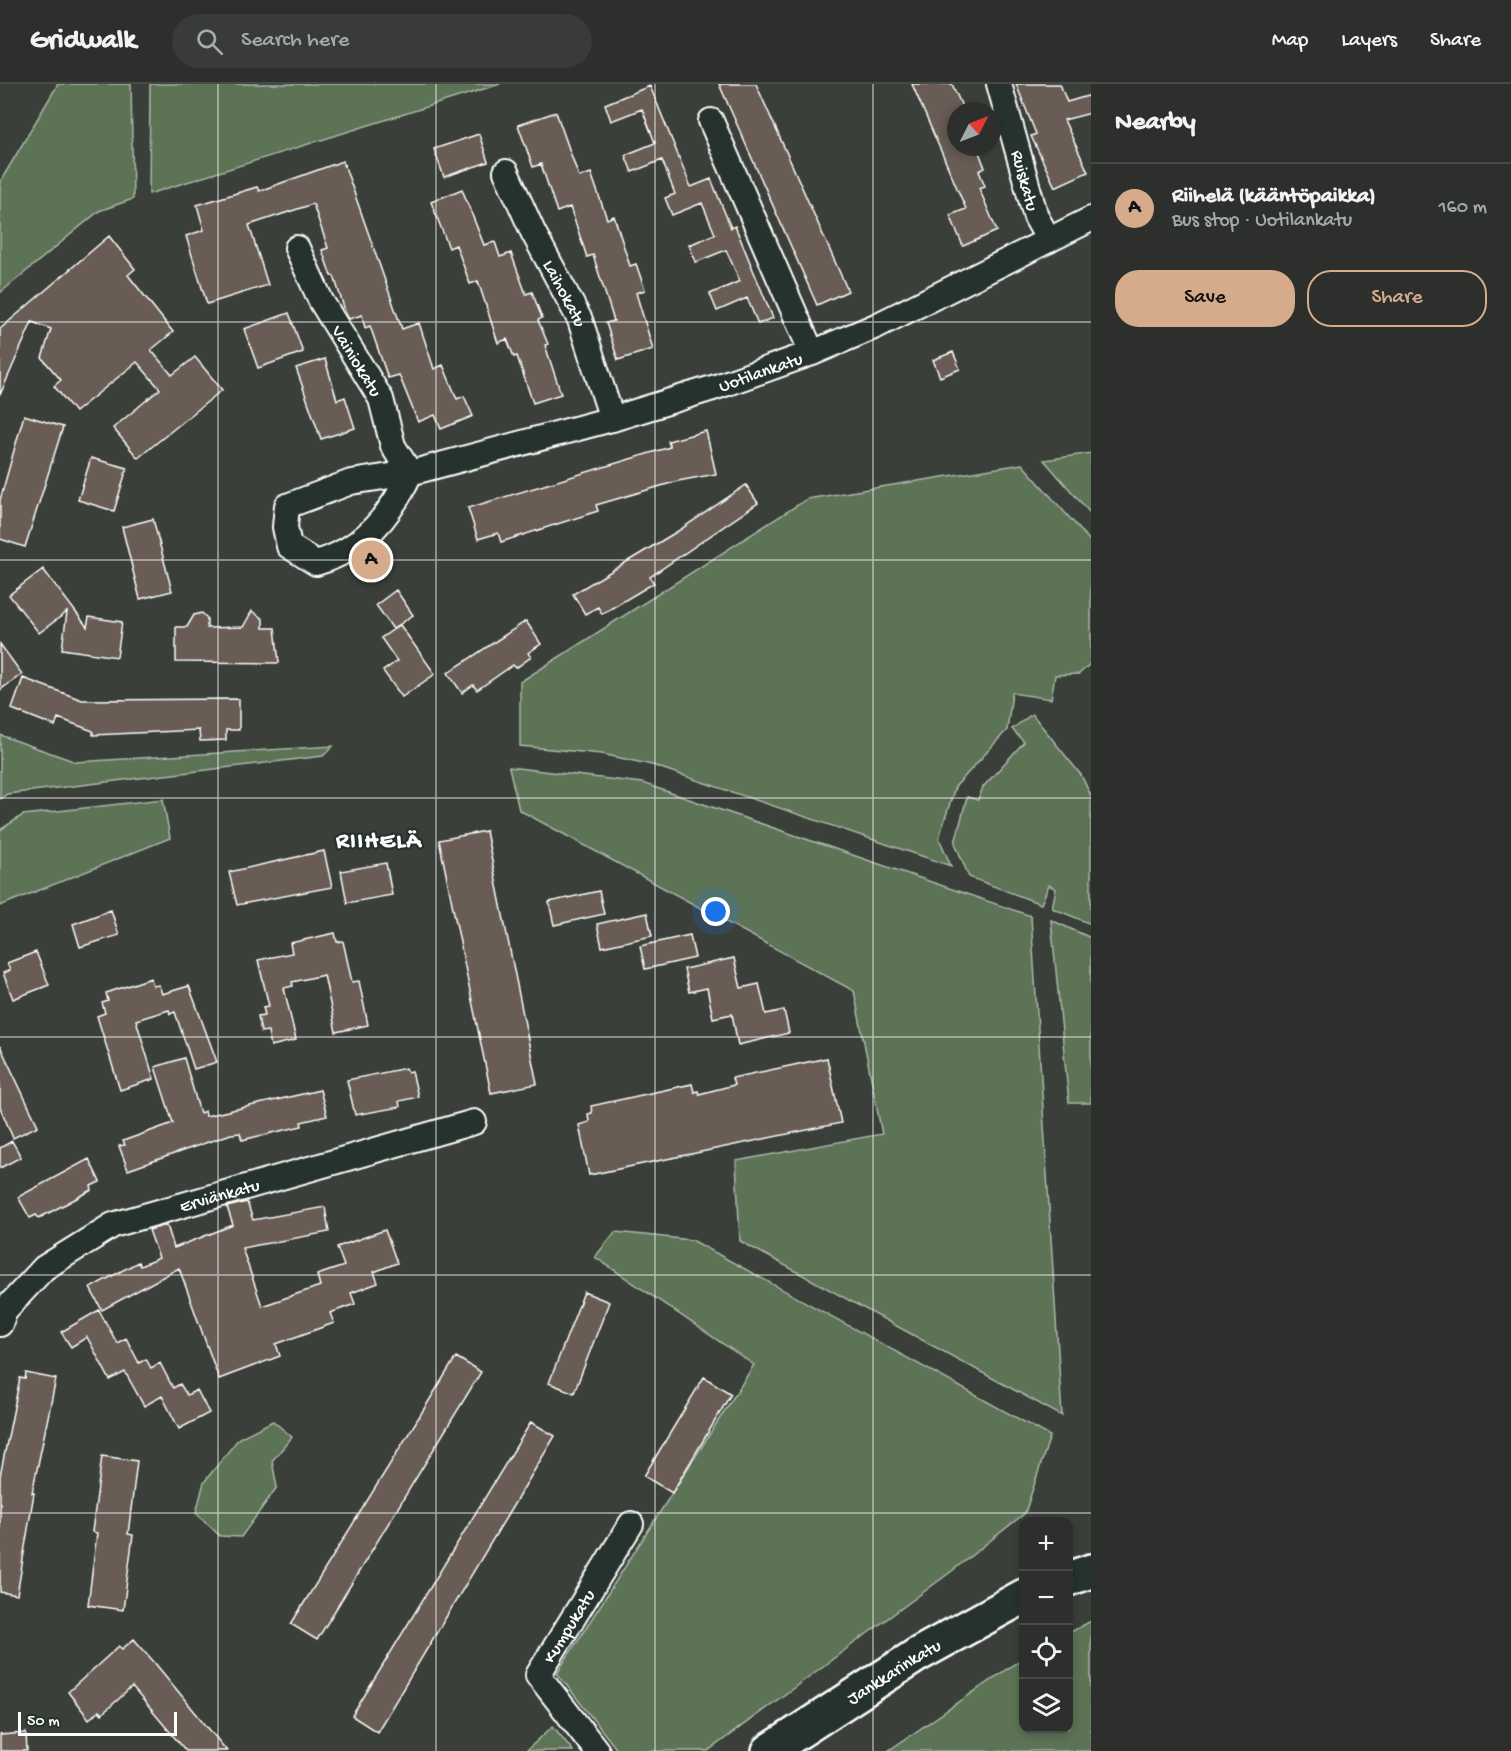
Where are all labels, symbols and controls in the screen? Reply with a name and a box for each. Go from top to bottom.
search box [172,14,592,68]
text: Gridwalk [30,25,136,58]
icon: search [193,25,226,58]
text: Search here [241,28,349,54]
text: Map [1272,29,1308,54]
text: Layers [1341,29,1397,54]
text: Share [1430,29,1481,54]
north arrow [947,102,1001,156]
text: Nearby [1115,108,1196,139]
street label: Ruiskatu [1005,148,1042,214]
text: Riihelä (kääntöpaikka) [1172,184,1376,210]
text: A [1129,197,1140,220]
text: 160 m [1438,197,1487,220]
text: Bus stop · Uotilankatu [1172,210,1352,233]
street label: Laihokatu [537,257,590,330]
button: Save [1115,270,1295,327]
button: Share [1307,270,1487,327]
street label: Vainiokatu [325,322,385,402]
street label: Uotilankatu [716,349,806,398]
pin: A [352,538,391,582]
district label: RIIHELÄ [335,828,422,857]
your location [701,897,730,926]
street label: Erviänkatu [178,1176,263,1218]
map controls [1019,1517,1073,1733]
button: + [1019,1517,1073,1571]
button: − [1019,1571,1073,1625]
street label: Kumpukatu [540,1586,601,1668]
button: locate [1019,1625,1073,1679]
street label: Jankkarinkatu [844,1636,946,1710]
button: layers [1019,1679,1073,1733]
scale bar [18,1709,177,1736]
text: 50 m [27,1713,60,1732]

